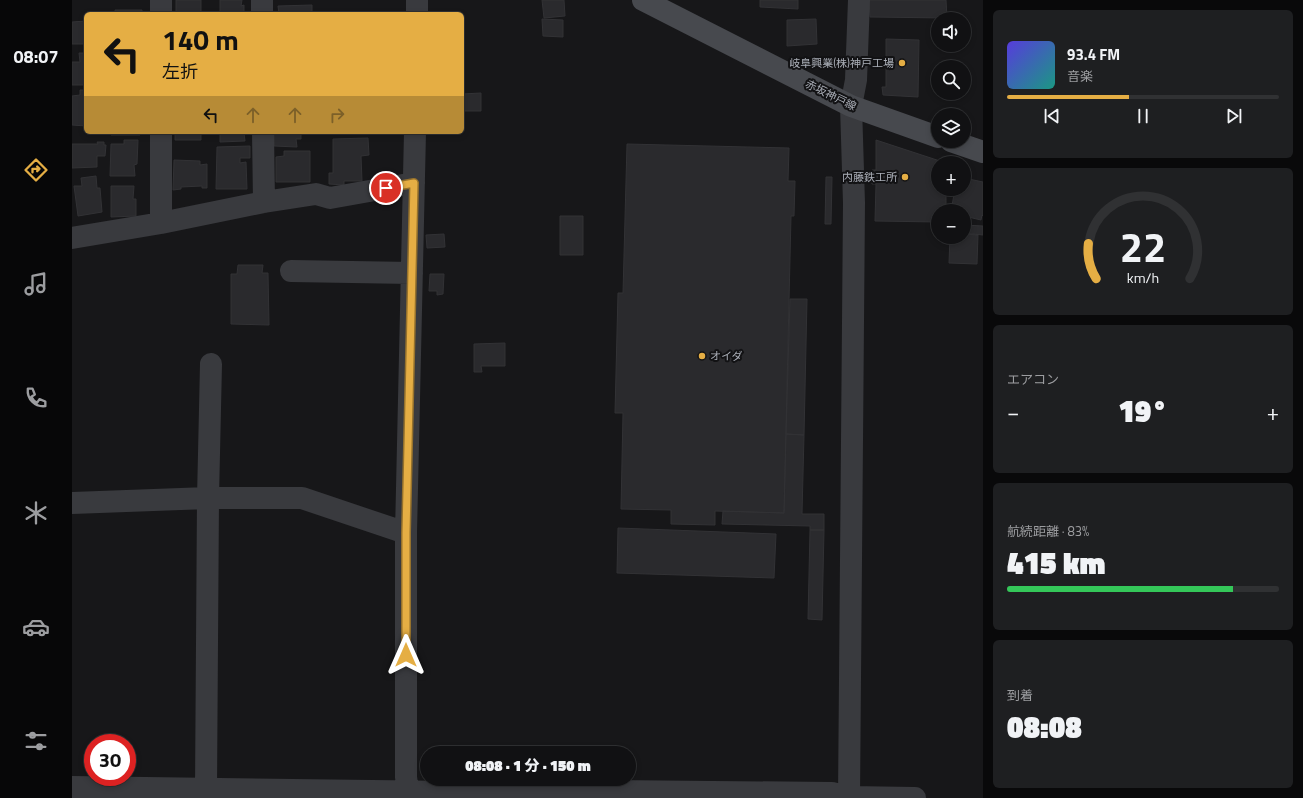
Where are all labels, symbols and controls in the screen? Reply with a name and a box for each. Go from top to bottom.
map controls [931,12,971,244]
button: sound [931,12,971,52]
text: 140 m [162,18,239,61]
icon: left [96,28,148,80]
text: 08:07 [14,43,58,70]
text: 93.4 FM [1067,43,1120,66]
place label: 岐阜興業(株)神戸工場 [789,55,894,71]
text: 左折 [162,58,198,85]
marker: 岐阜興業(株)神戸工場 [897,58,907,68]
button: search [931,60,971,100]
text: 音楽 [1067,66,1093,86]
street label: 赤坂神戸線 [803,76,859,114]
icon: left [200,104,222,126]
icon: ahead [242,104,264,126]
icon: ahead [284,104,306,126]
icon: right [326,104,348,126]
icon: previous [1041,105,1063,127]
icon: pause [1132,105,1154,127]
icon: next [1223,105,1245,127]
button: layers [931,108,971,148]
icon: directions [22,156,50,184]
button: + [931,156,971,196]
place label: 内藤鉄工所 [842,169,898,185]
pin [369,171,403,205]
marker: 内藤鉄工所 [900,172,910,182]
icon: arrive [375,177,397,199]
button: − [931,204,971,244]
text: 22 [1120,215,1166,278]
text: km/h [1127,267,1159,289]
icon: music [22,270,50,298]
place label: オイダ [710,348,743,364]
marker: オイダ [697,351,707,361]
text: エアコン [1007,369,1059,389]
icon: phone [22,384,50,412]
text: 19° [1118,388,1168,434]
text: − [1007,395,1019,429]
text: + [1267,395,1279,429]
icon: climate [22,499,50,527]
text: 航続距離 · 83% [1007,521,1089,541]
text: 415 km [1007,540,1105,586]
icon: car [22,613,50,641]
position arrow [385,634,427,676]
text: 到着 [1007,685,1033,705]
text: 08:08 [1007,704,1082,750]
icon: filters [22,727,50,755]
speed limit sign: 30 [84,734,136,786]
text: 08:08 · 1 分 · 150 m [465,754,591,777]

